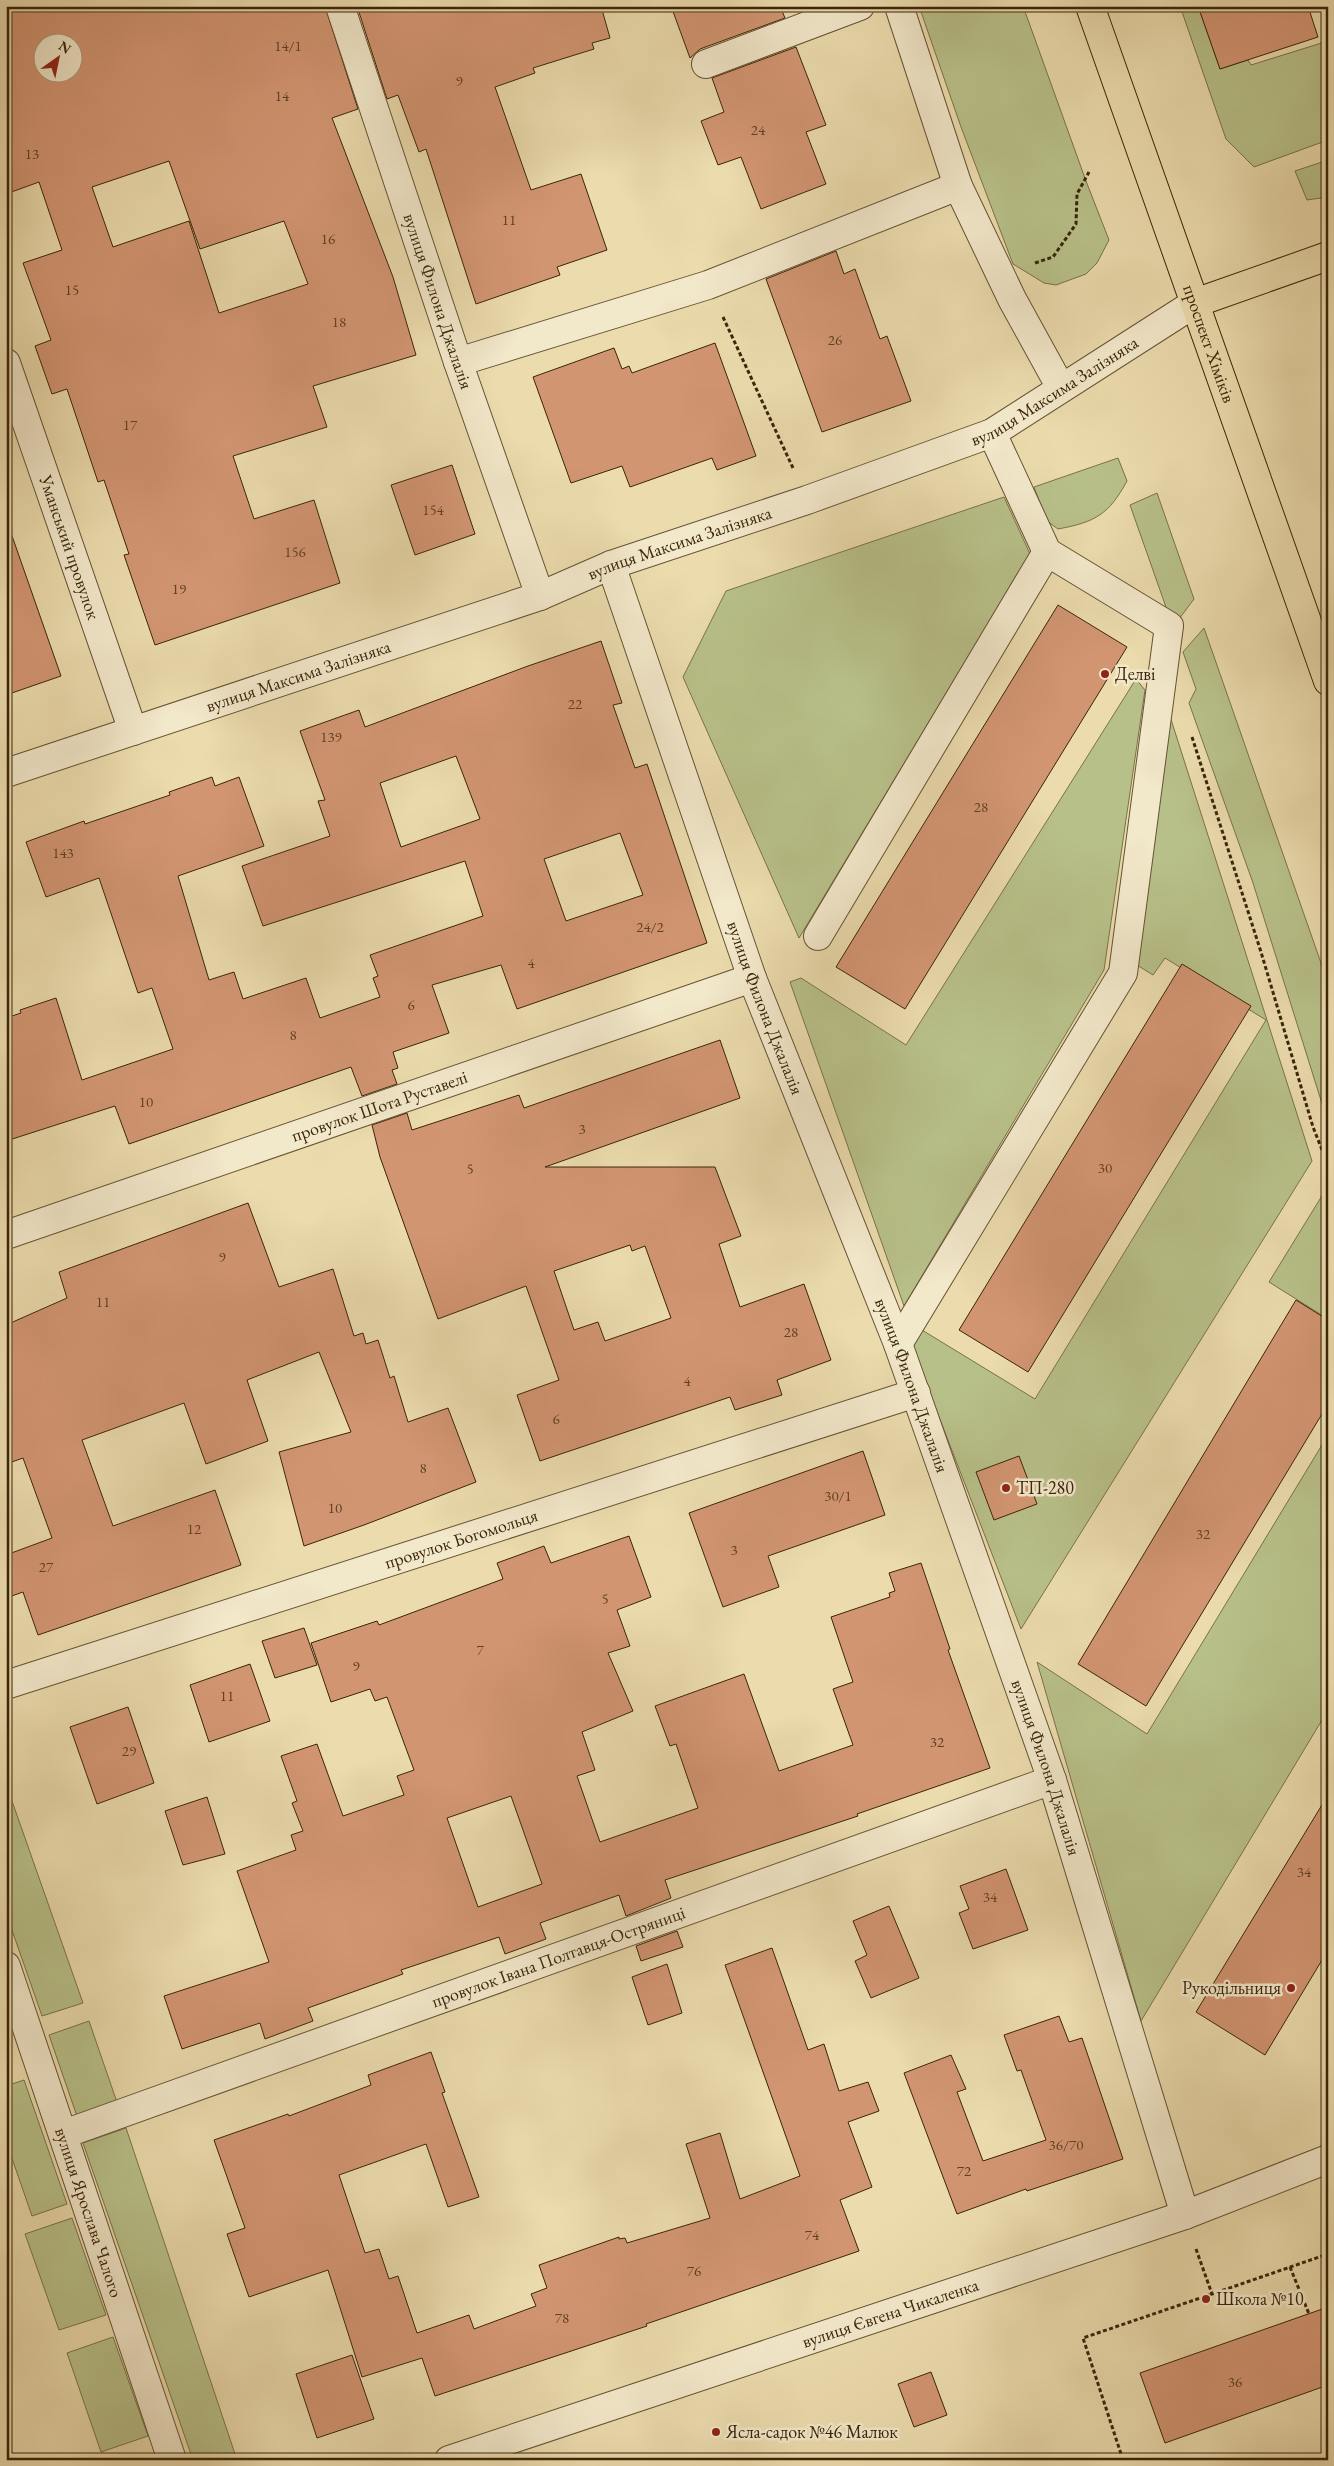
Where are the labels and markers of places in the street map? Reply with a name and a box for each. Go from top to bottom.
place label: Делві [1115,662,1156,685]
marker: Делві [1099,668,1111,680]
place label: ТП-280 [1016,1476,1074,1499]
marker: ТП-280 [1000,1482,1012,1494]
place label: Рукодільниця [1182,1976,1281,1999]
marker: Рукодільниця [1285,1982,1297,1994]
place label: Школа №10 [1216,2287,1304,2310]
marker: Школа №10 [1200,2293,1212,2305]
place label: Ясла-садок №46 Малюк [725,2420,898,2443]
marker: Ясла-садок №46 Малюк [710,2426,722,2438]

